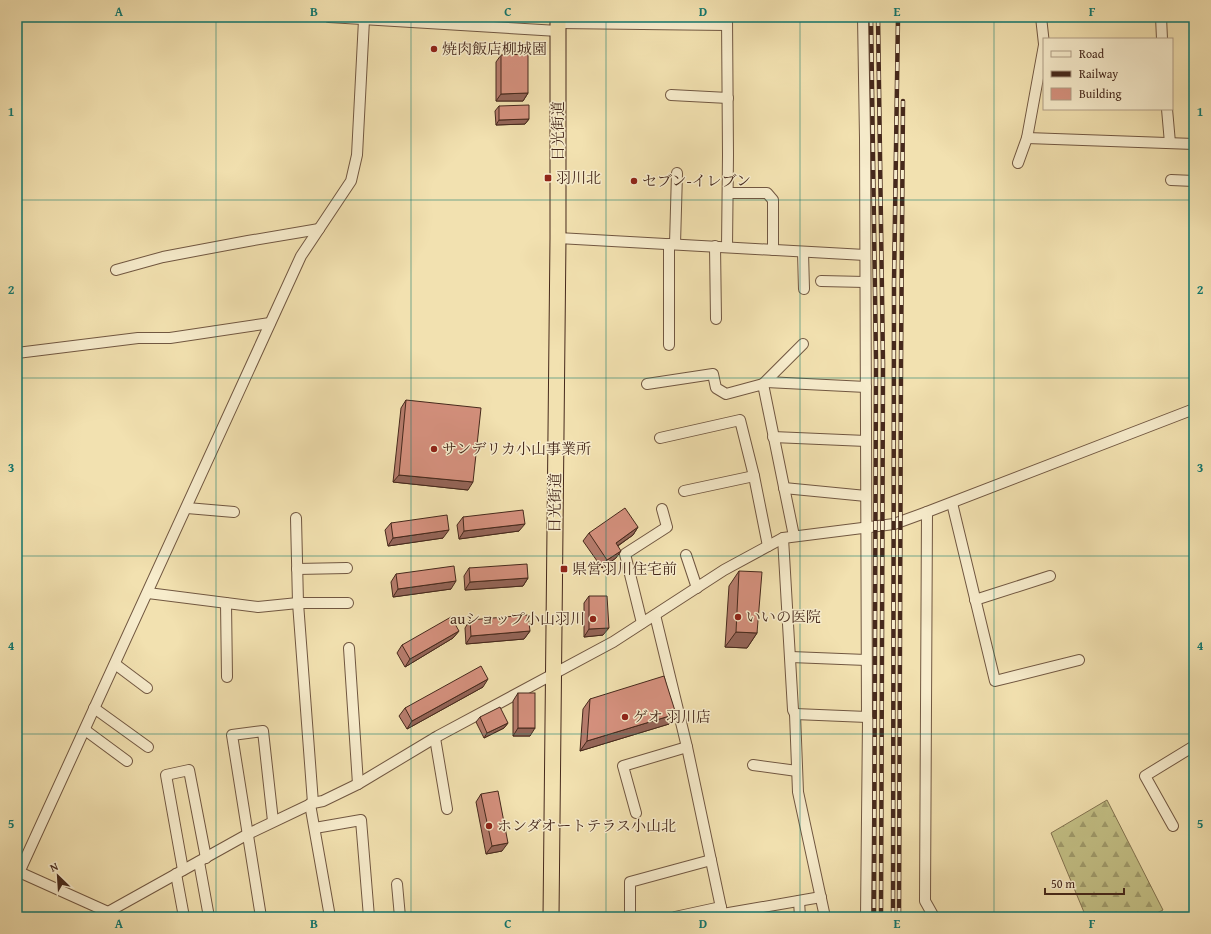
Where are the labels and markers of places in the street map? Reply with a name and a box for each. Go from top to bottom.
place label: 焼肉飯店柳城園 [442,38,547,59]
marker: 焼肉飯店柳城園 [429,44,439,54]
place label: 羽川北 [556,167,601,188]
place label: セブン-イレブン [642,170,751,191]
marker: 羽川北 [543,173,553,183]
marker: セブン-イレブン [629,176,639,186]
place label: サンデリカ小山事業所 [442,438,591,459]
marker: サンデリカ小山事業所 [429,444,439,454]
place label: 県営羽川住宅前 [572,558,677,579]
marker: 県営羽川住宅前 [559,564,569,574]
place label: いいの医院 [746,606,821,627]
place label: auショップ小山羽川 [450,608,585,629]
marker: いいの医院 [733,612,743,622]
marker: auショップ小山羽川 [588,614,598,624]
place label: ゲオ 羽川店 [633,706,711,727]
marker: ゲオ 羽川店 [620,712,630,722]
place label: ホンダオートテラス小山北 [497,815,676,836]
marker: ホンダオートテラス小山北 [484,821,494,831]

